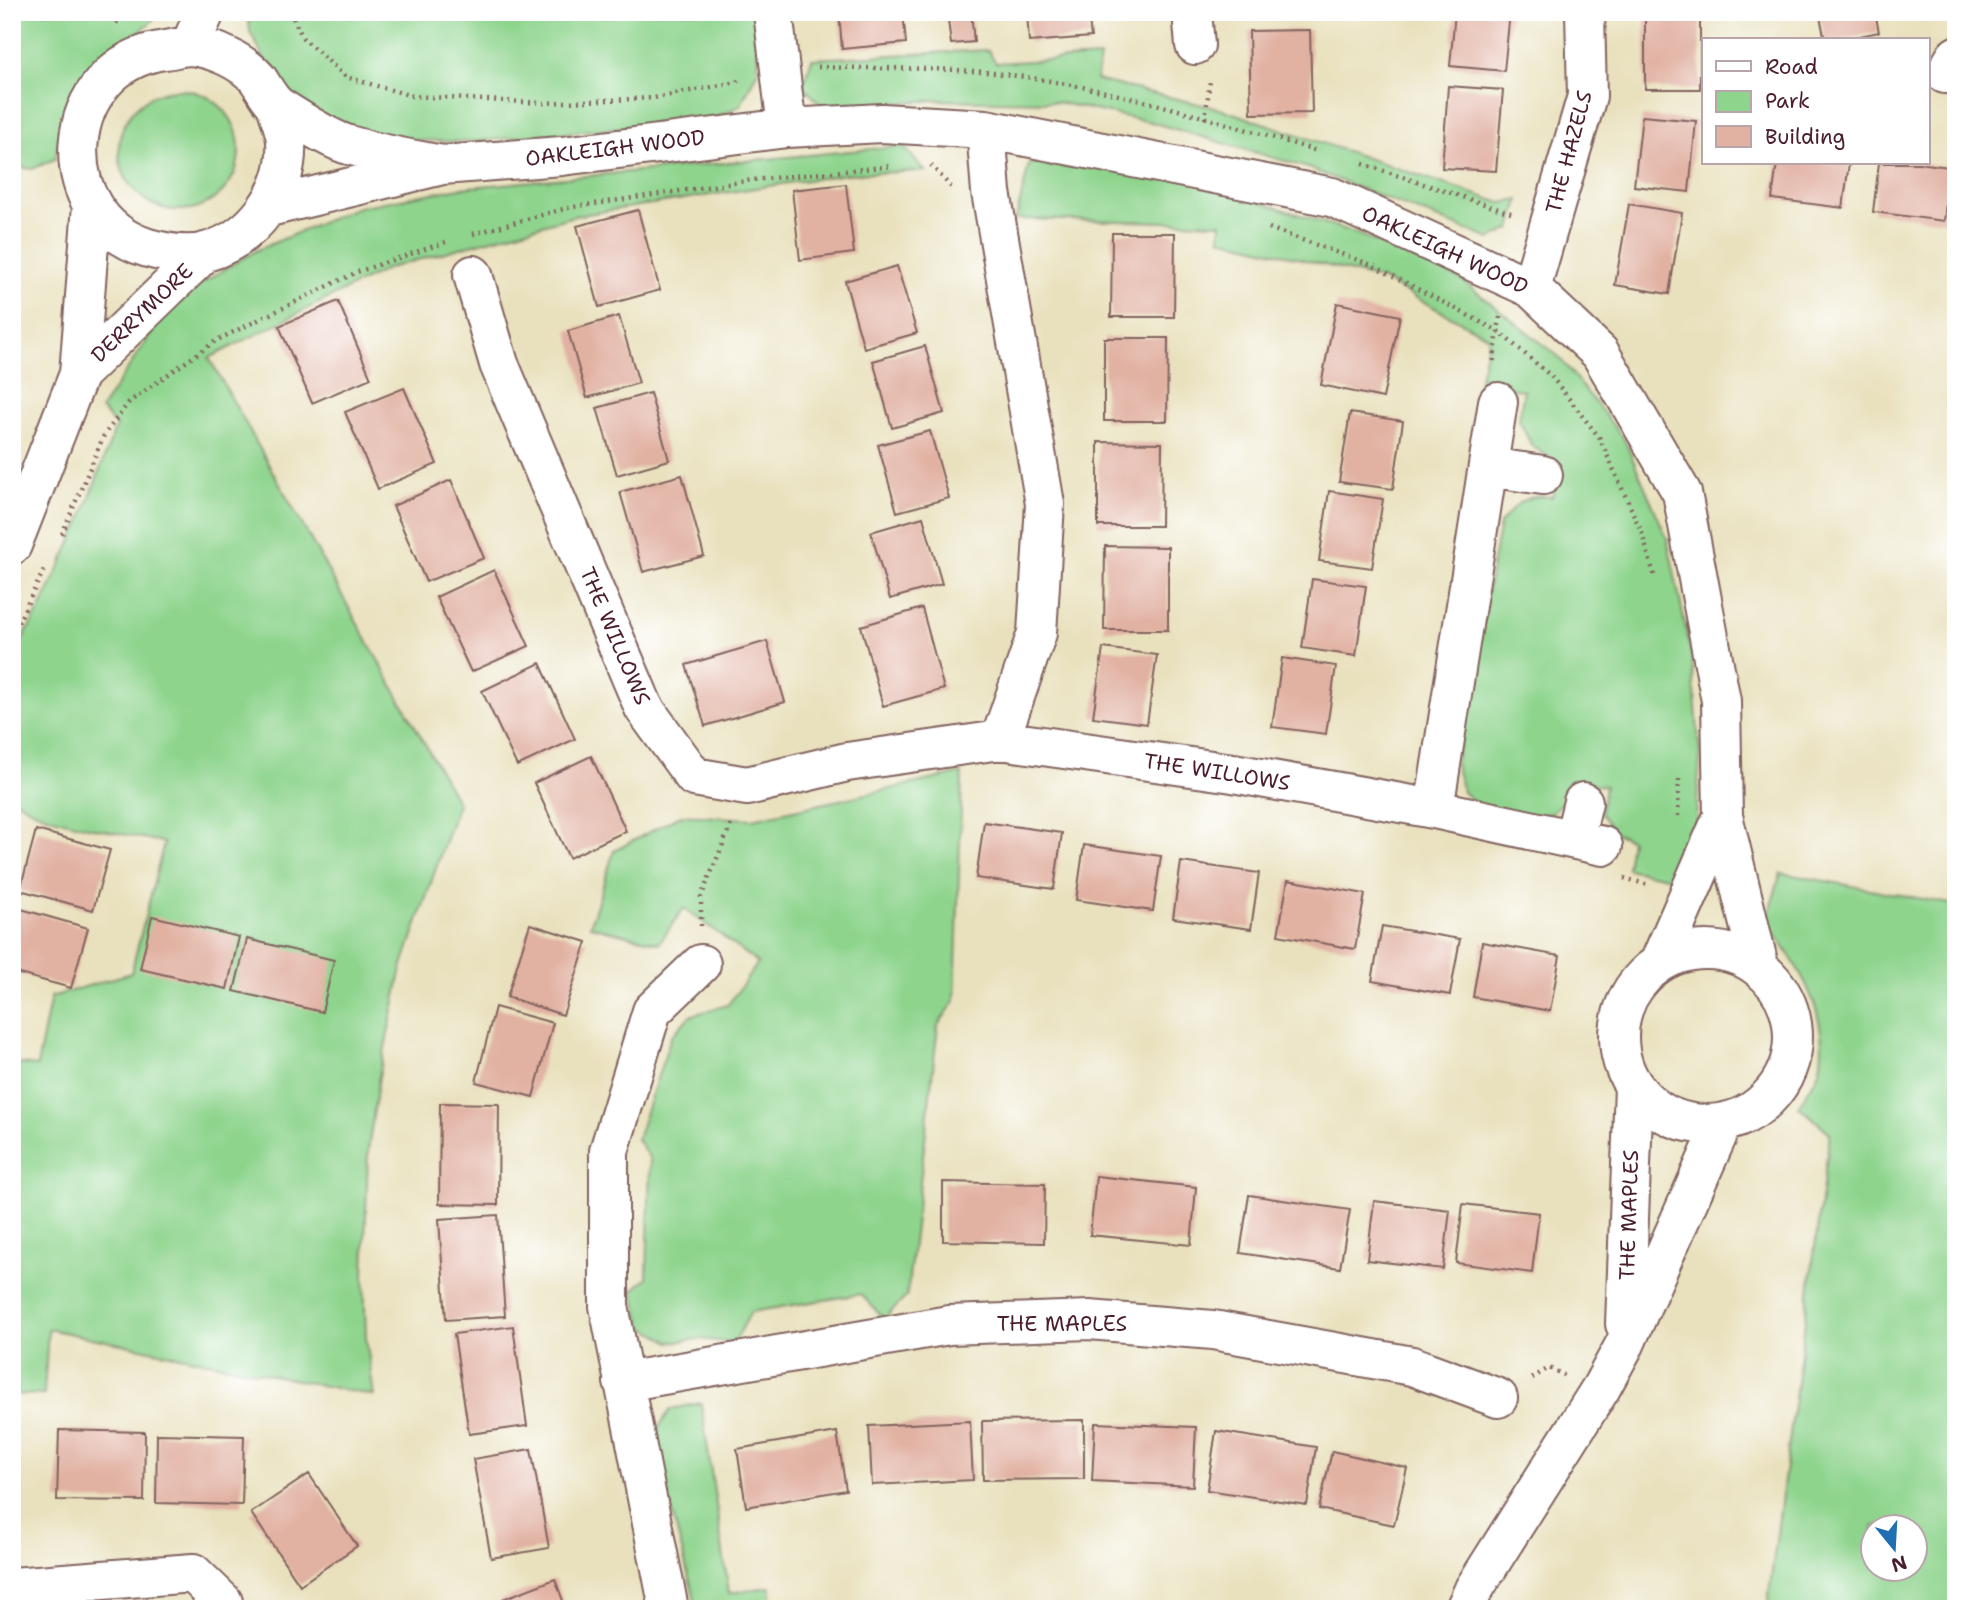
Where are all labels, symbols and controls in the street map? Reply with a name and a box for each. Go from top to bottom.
legend [1702,38,1930,164]
text: Road [1765,53,1818,81]
text: Park [1765,87,1810,115]
street label: THE HAZELS [1539,88,1599,216]
street label: OAKLEIGH WOOD [524,123,706,173]
text: Building [1765,123,1845,151]
street label: OAKLEIGH WOOD [1357,199,1533,301]
street label: DERRYMORE [85,257,199,369]
street label: THE WILLOWS [573,563,657,709]
street label: THE WILLOWS [1142,747,1292,797]
street label: THE MAPLES [1613,1149,1645,1281]
street label: THE MAPLES [997,1310,1127,1338]
north arrow [1860,1512,1930,1582]
text: N [1888,1549,1910,1578]

